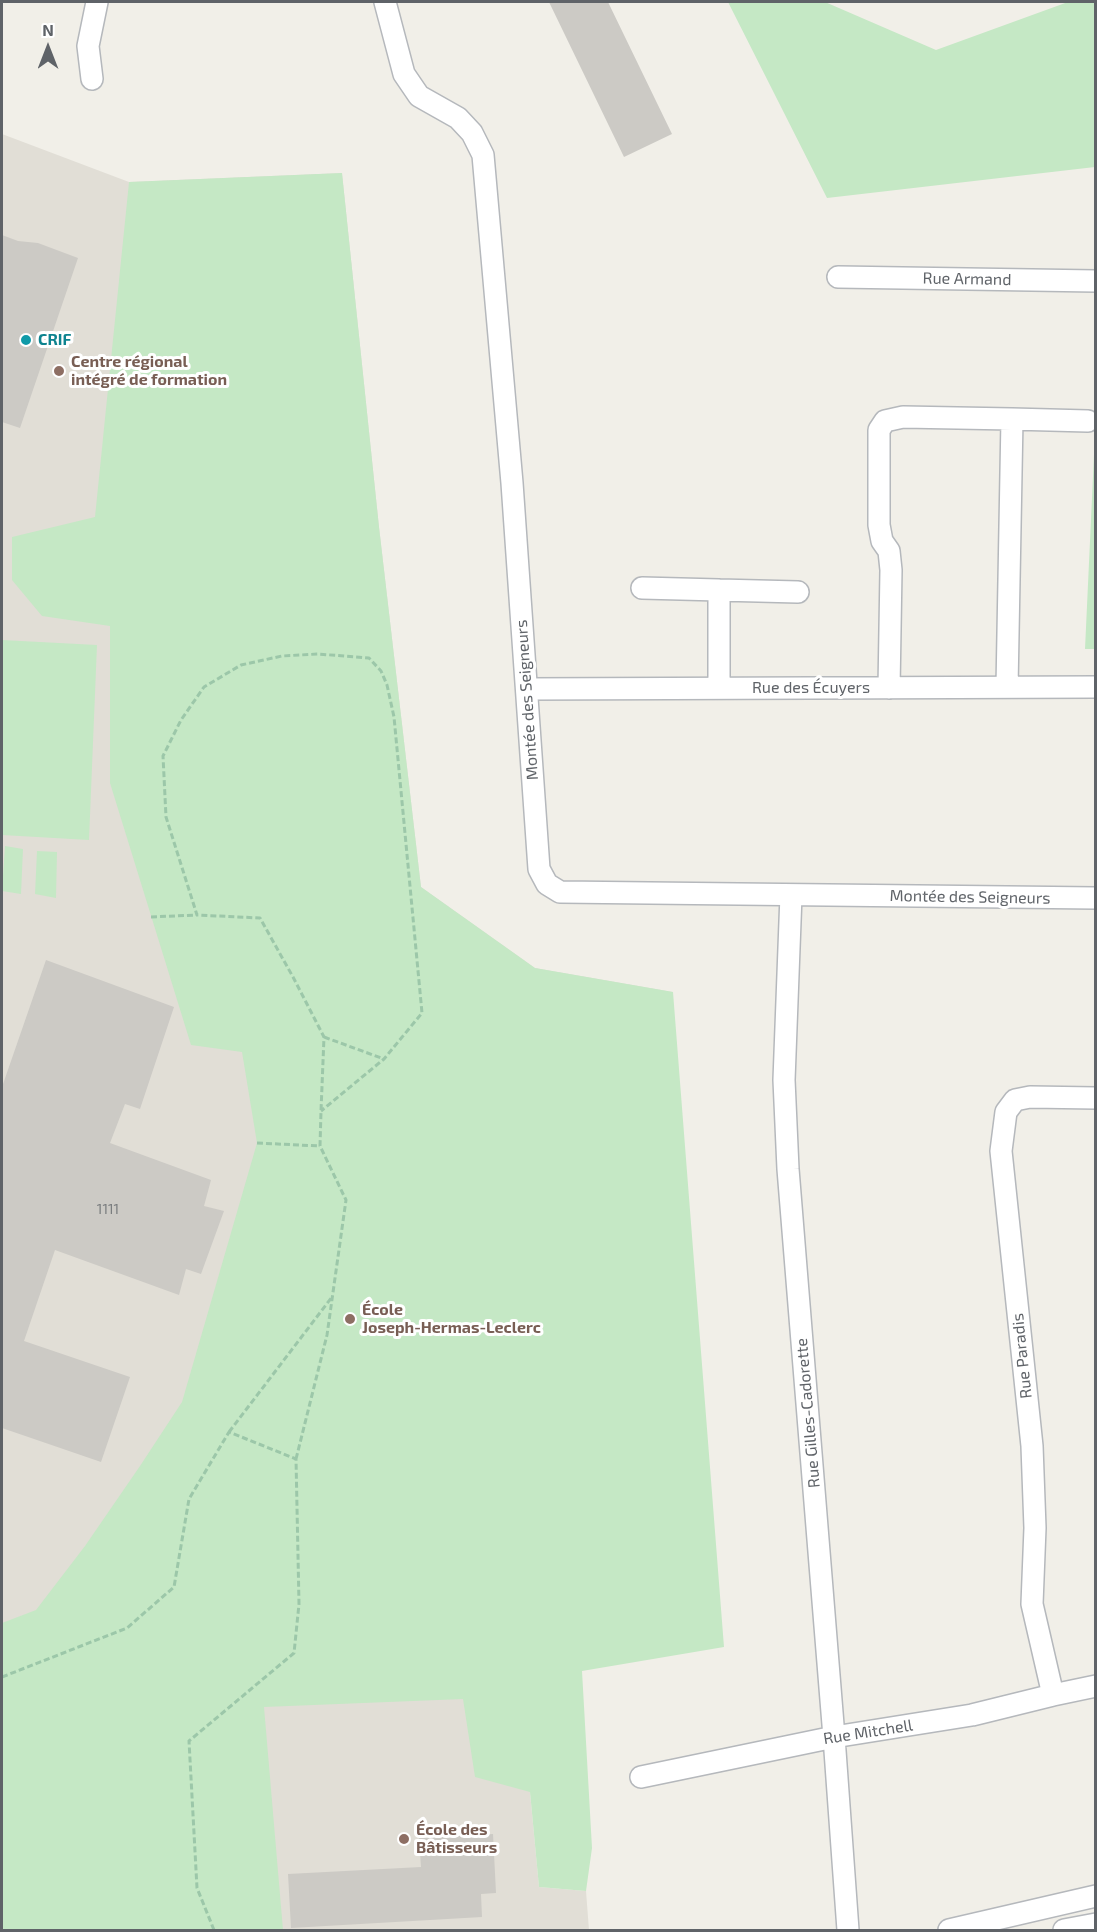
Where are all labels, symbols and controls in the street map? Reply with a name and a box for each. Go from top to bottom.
north arrow [18,18,78,78]
text: N [42,20,54,39]
street label: Rue Armand [922,269,1012,289]
place label: CRIF [38,330,71,350]
marker: CRIF [19,333,33,347]
place label: Centre régional intégré de formation [71,352,227,390]
marker: Centre régional intégré de formation [52,364,66,378]
street label: Montée des Seigneurs [512,619,542,781]
street label: Rue des Écuyers [752,678,870,698]
street label: Montée des Seigneurs [889,886,1051,908]
house number: 1111 [97,1201,119,1217]
place label: École Joseph-Hermas-Leclerc [362,1300,541,1338]
marker: École Joseph-Hermas-Leclerc [343,1312,357,1326]
street label: Rue Paradis [1008,1312,1036,1400]
street label: Rue Gilles-Cadorette [792,1337,824,1489]
street label: Rue Mitchell [822,1715,914,1749]
place label: École des Bâtisseurs [416,1820,497,1858]
marker: École des Bâtisseurs [397,1832,411,1846]

